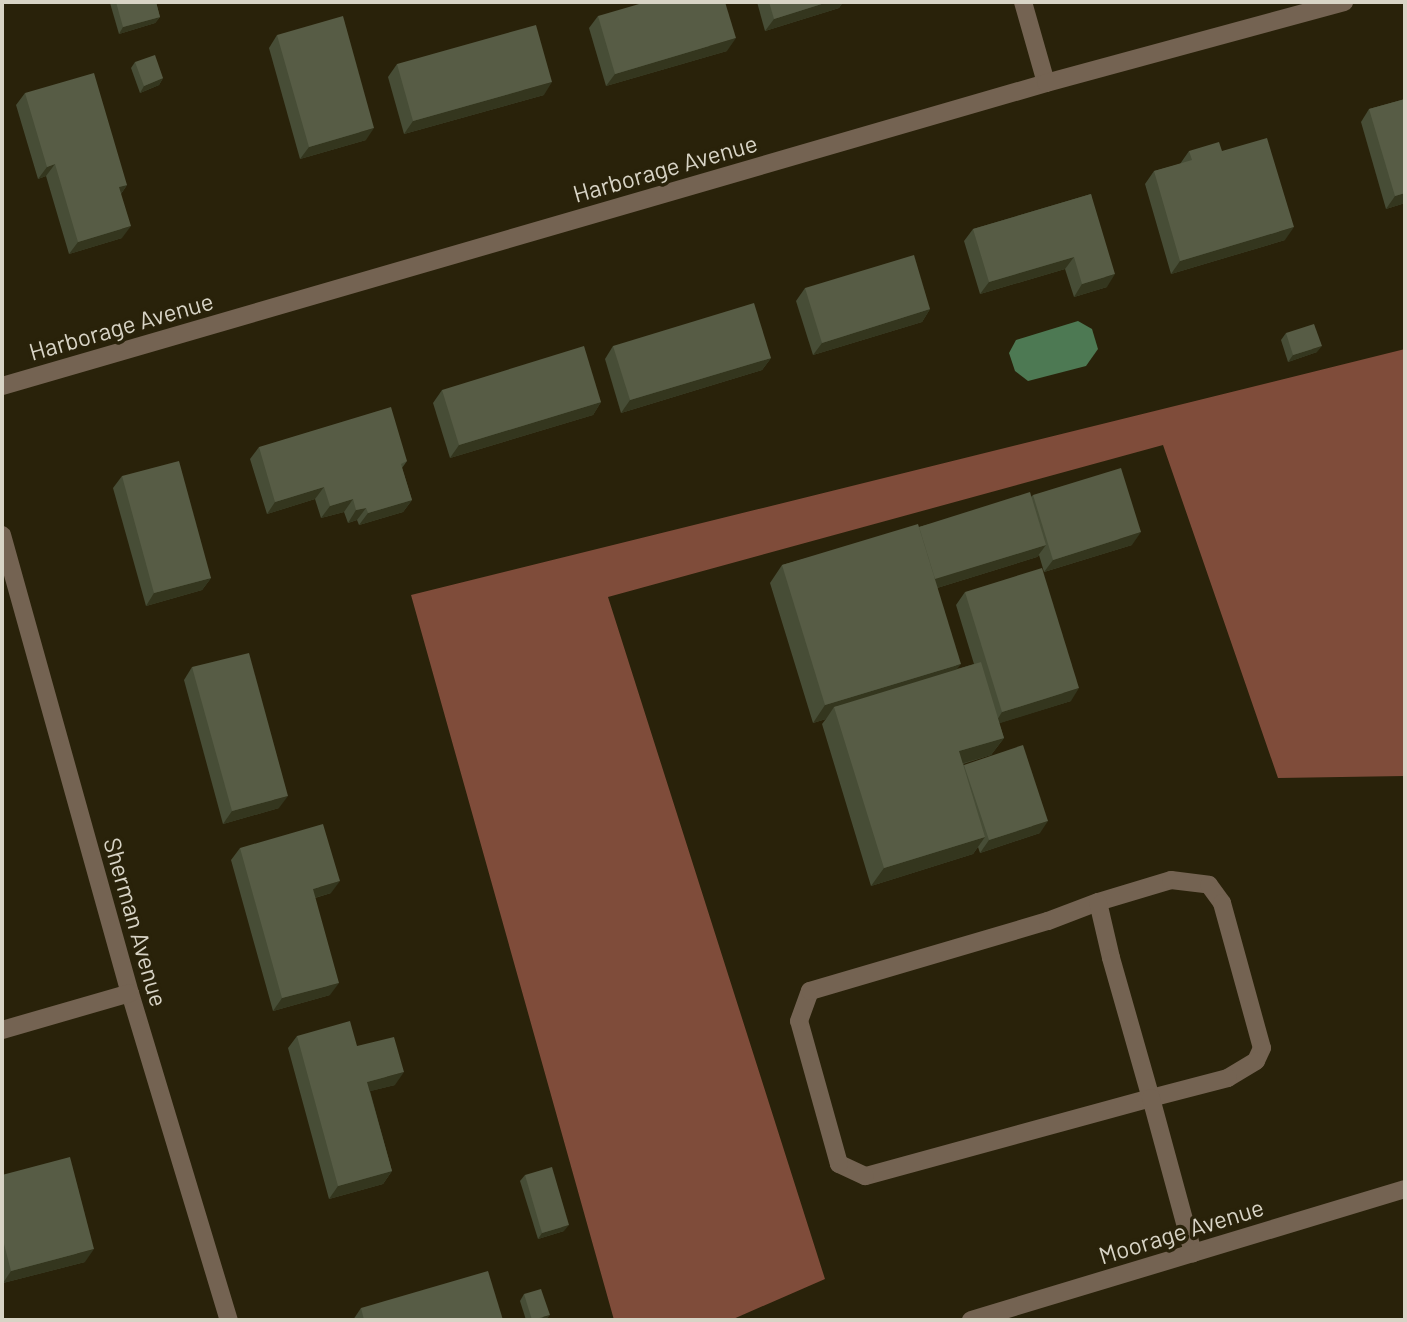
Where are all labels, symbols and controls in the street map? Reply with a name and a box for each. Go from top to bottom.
street label: Harborage Avenue [570,128,760,208]
street label: Harborage Avenue [26,286,216,366]
street label: Sherman Avenue [98,834,174,1010]
street label: Moorage Avenue [1095,1192,1267,1270]

